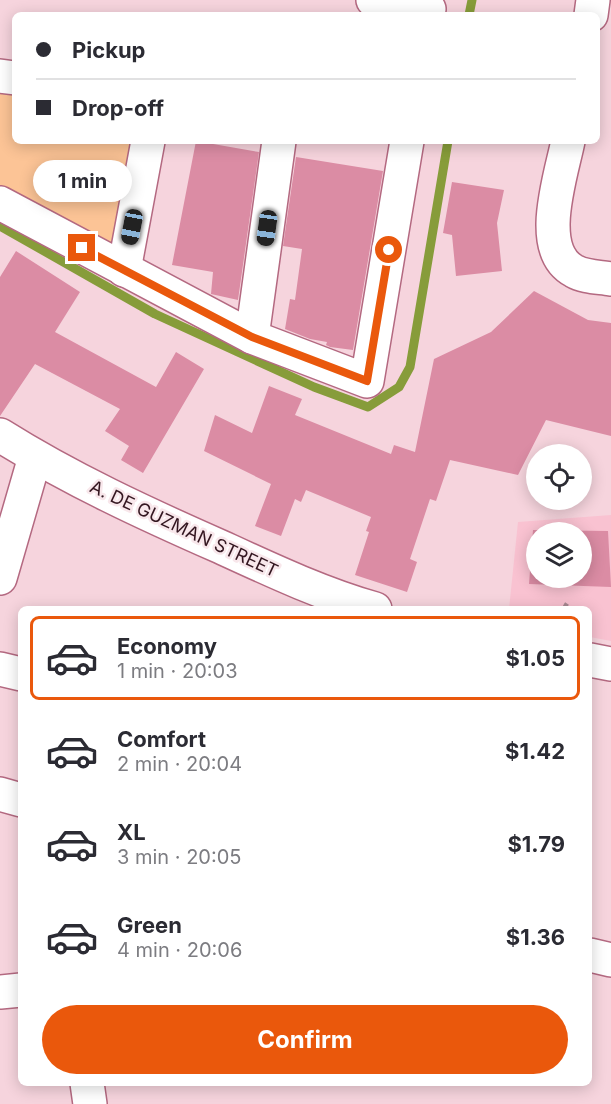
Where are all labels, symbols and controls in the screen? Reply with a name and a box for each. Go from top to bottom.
text: Pickup [72,37,146,63]
text: Drop-off [72,95,164,121]
callout: 1 min [32,161,132,203]
text: 1 min [58,169,107,193]
car [120,208,144,246]
car [256,209,278,247]
route end [68,234,95,261]
route start [375,236,402,263]
map controls [526,444,592,588]
button: locate [526,444,592,510]
street label: A. DE GUZMAN STREET [87,476,282,581]
button: layers [526,522,592,588]
icon: car [45,631,99,685]
text: Economy [117,633,217,659]
text: $1.05 [506,645,565,671]
text: 1 min · 20:03 [117,659,238,683]
icon: car [45,724,99,778]
text: Comfort [117,726,206,752]
text: $1.42 [505,738,565,764]
text: 2 min · 20:04 [117,752,242,776]
icon: car [45,817,99,871]
text: XL [117,819,146,845]
text: $1.79 [507,831,565,857]
text: 3 min · 20:05 [117,845,242,869]
icon: car [45,910,99,964]
text: Green [117,912,182,938]
text: $1.36 [506,924,565,950]
text: 4 min · 20:06 [117,938,242,962]
button: Confirm [42,1005,568,1074]

